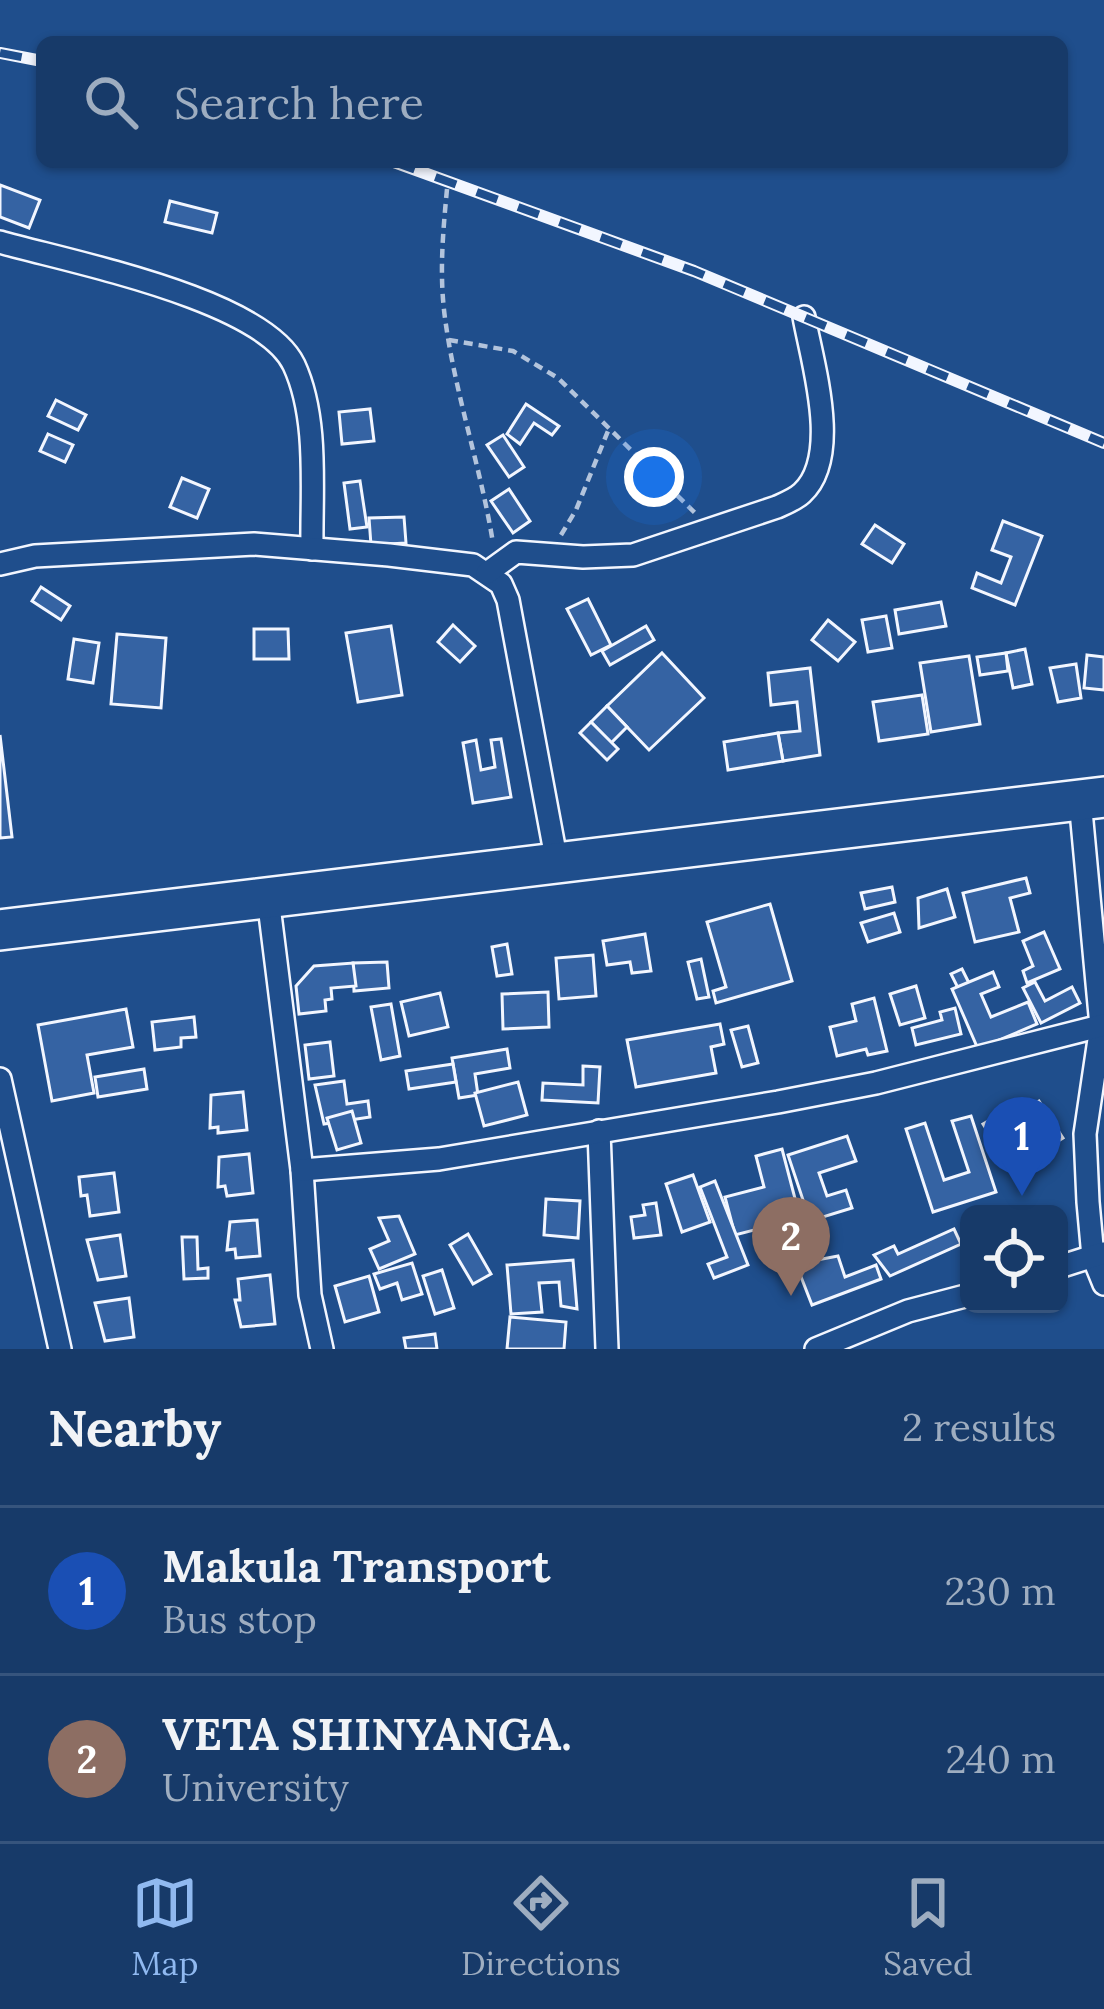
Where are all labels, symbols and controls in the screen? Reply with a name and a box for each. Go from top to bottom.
search box [36,36,1068,168]
icon: search [78,69,144,135]
text: Search here [174,74,424,131]
your location [624,447,684,507]
pin: 1 [983,1097,1061,1196]
pin: 2 [752,1197,830,1296]
map controls [960,1205,1068,1313]
button: locate [960,1205,1068,1313]
text: Nearby [48,1395,221,1460]
text: 2 results [902,1402,1056,1452]
text: Makula Transport [162,1537,550,1594]
text: 1 [79,1566,95,1616]
text: 230 m [945,1566,1056,1616]
text: Bus stop [162,1594,317,1644]
text: VETA SHINYANGA. [162,1705,572,1762]
text: 2 [77,1734,97,1784]
text: 240 m [945,1734,1056,1784]
text: University [162,1762,349,1812]
tab: Map [131,1870,198,1984]
tab: Directions [461,1870,621,1984]
tab: Saved [883,1870,973,1984]

